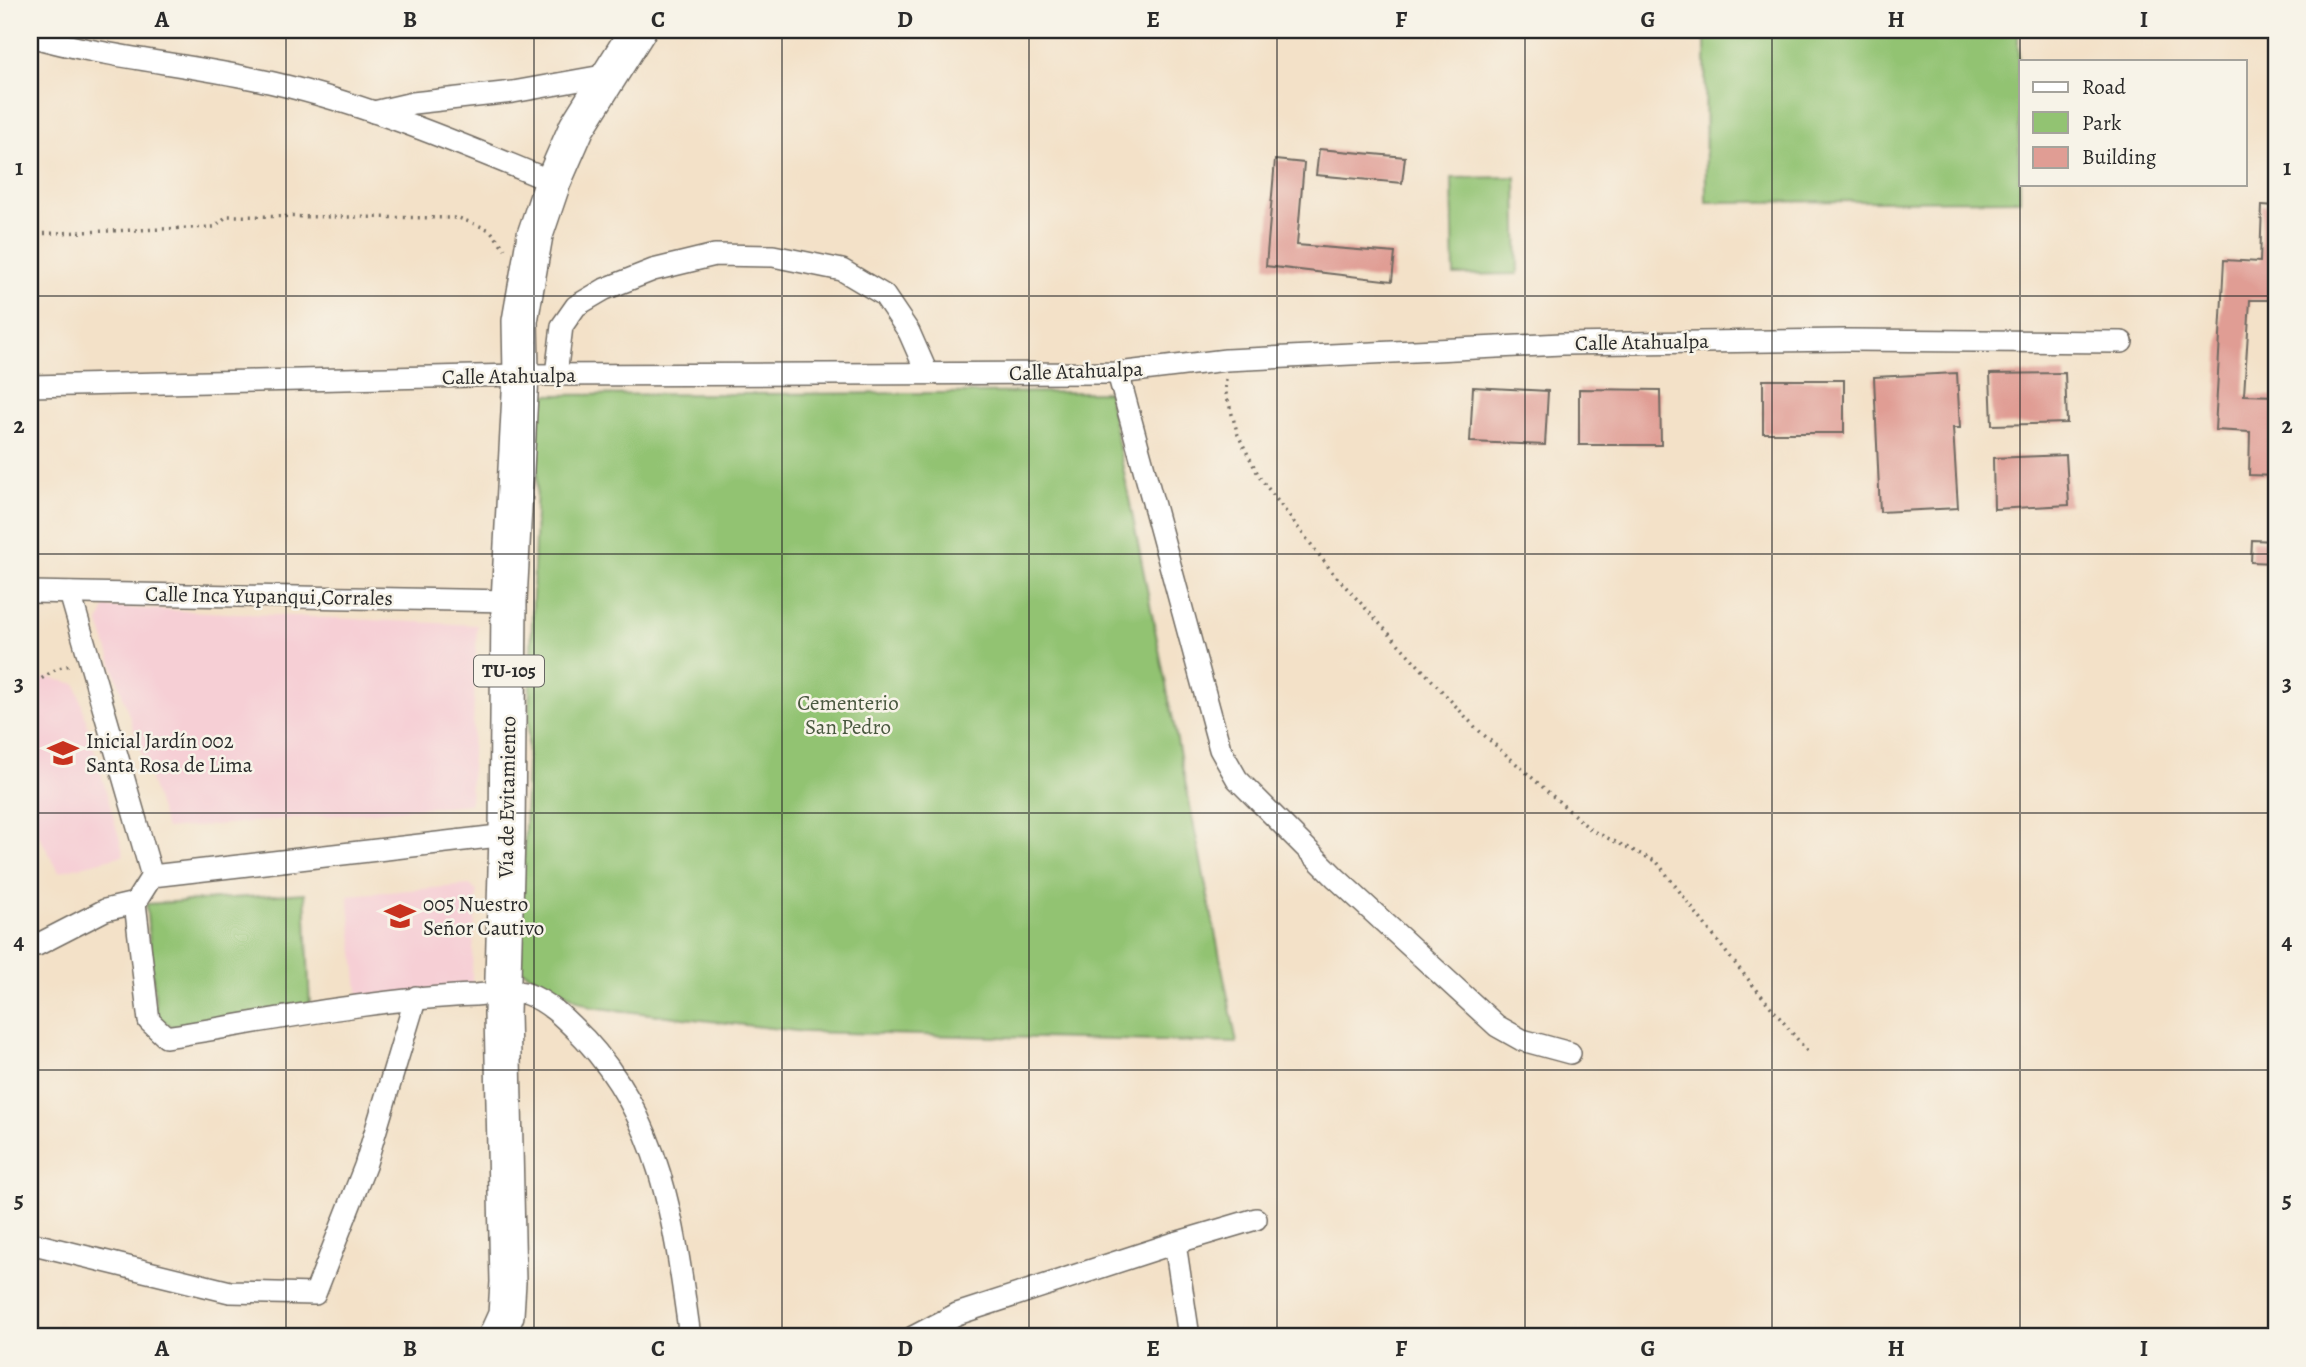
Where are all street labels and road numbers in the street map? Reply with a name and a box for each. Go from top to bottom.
street label: Calle Atahualpa [1575,327,1709,357]
street label: Calle Atahualpa [1009,355,1144,387]
street label: Calle Atahualpa [442,361,576,391]
street label: Calle Inca Yupanqui,Corrales [145,580,393,612]
road number: TU-105 [474,656,544,686]
street label: Vía de Evitamiento [492,716,522,879]

